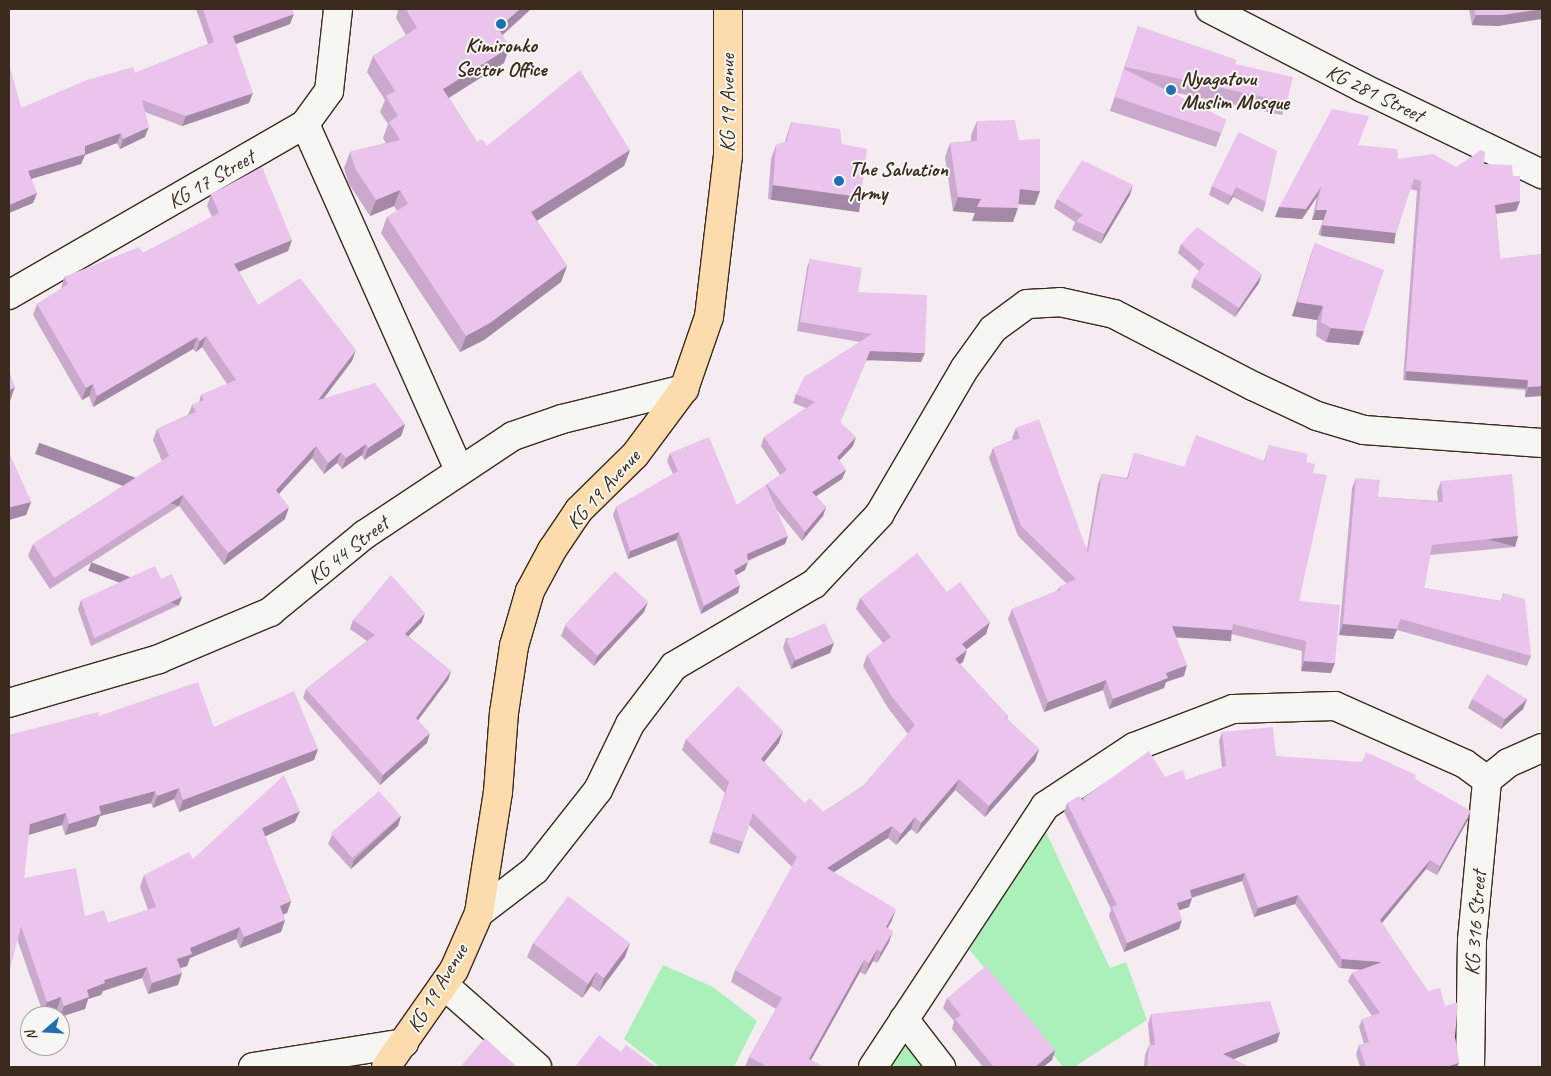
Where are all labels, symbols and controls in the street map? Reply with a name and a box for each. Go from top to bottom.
marker: Kimironko Sector Office [495,18,507,30]
place label: Kimironko Sector Office [456,32,546,82]
street label: KG 19 Avenue [714,54,740,152]
street label: KG 281 Street [1322,59,1428,127]
place label: Nyagatovu Muslim Mosque [1181,65,1289,115]
marker: Nyagatovu Muslim Mosque [1165,84,1177,96]
street label: KG 17 Street [163,144,259,214]
place label: The Salvation Army [849,156,948,206]
marker: The Salvation Army [833,175,845,187]
street label: KG 19 Avenue [561,444,645,534]
street label: KG 44 Street [303,511,393,589]
street label: KG 316 Street [1459,870,1491,976]
street label: KG 19 Avenue [401,939,473,1037]
north arrow [20,1006,70,1056]
text: N [22,1029,41,1043]

